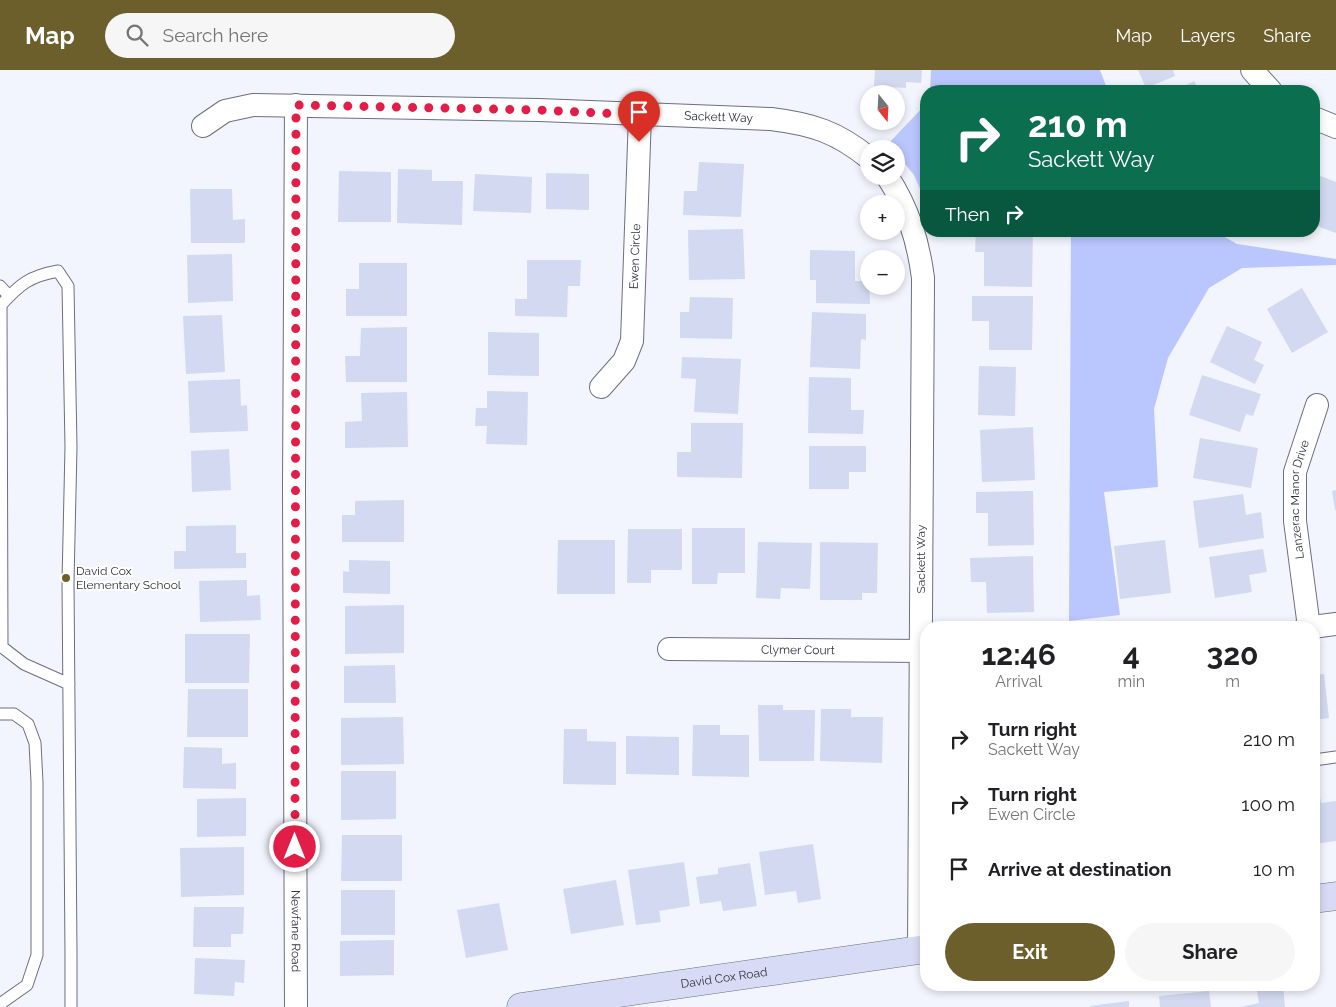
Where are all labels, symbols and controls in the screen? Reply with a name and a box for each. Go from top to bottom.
search box [105,13,455,58]
text: Map [25,21,75,50]
icon: search [123,21,151,49]
text: Search here [163,24,268,46]
text: Map [1116,25,1152,46]
text: Layers [1180,25,1235,46]
text: Share [1263,25,1311,46]
north arrow [860,85,905,130]
map controls [860,85,905,295]
pin [618,91,660,142]
icon: arrive [625,98,653,126]
text: 210 m [1028,104,1128,145]
icon: right [945,105,1010,170]
street label: Sackett Way [684,109,754,125]
button: layers [860,140,905,185]
text: Sackett Way [1028,146,1154,172]
button: + [860,195,905,240]
icon: right [1000,200,1028,228]
text: Then [945,203,990,225]
street label: Ewen Circle [627,223,643,289]
button: − [860,250,905,295]
street label: Lanzerac Manor Drive [1288,438,1312,560]
street label: Sackett Way [914,524,928,593]
place label: David Cox Elementary School [76,564,182,592]
marker: David Cox Elementary School [60,572,72,584]
text: 12:46 [981,637,1056,672]
text: 4 [1123,637,1140,672]
text: 320 [1206,637,1259,672]
street label: Clymer Court [761,643,835,657]
text: Arrival [995,672,1042,691]
text: min [1117,672,1145,691]
text: m [1225,672,1240,691]
text: Turn right [988,718,1077,740]
icon: right [945,725,973,753]
text: 210 m [1243,728,1295,750]
text: Sackett Way [988,740,1080,759]
text: Turn right [988,783,1077,805]
icon: right [945,790,973,818]
text: 100 m [1241,793,1295,815]
text: Ewen Circle [988,805,1075,824]
position arrow [268,820,320,872]
icon: arrive [945,855,973,883]
text: Arrive at destination [988,858,1172,880]
text: 10 m [1253,858,1295,880]
street label: Newfane Road [289,890,303,972]
button: Exit [945,923,1115,981]
button: Share [1125,923,1295,981]
street label: David Cox Road [680,965,768,991]

